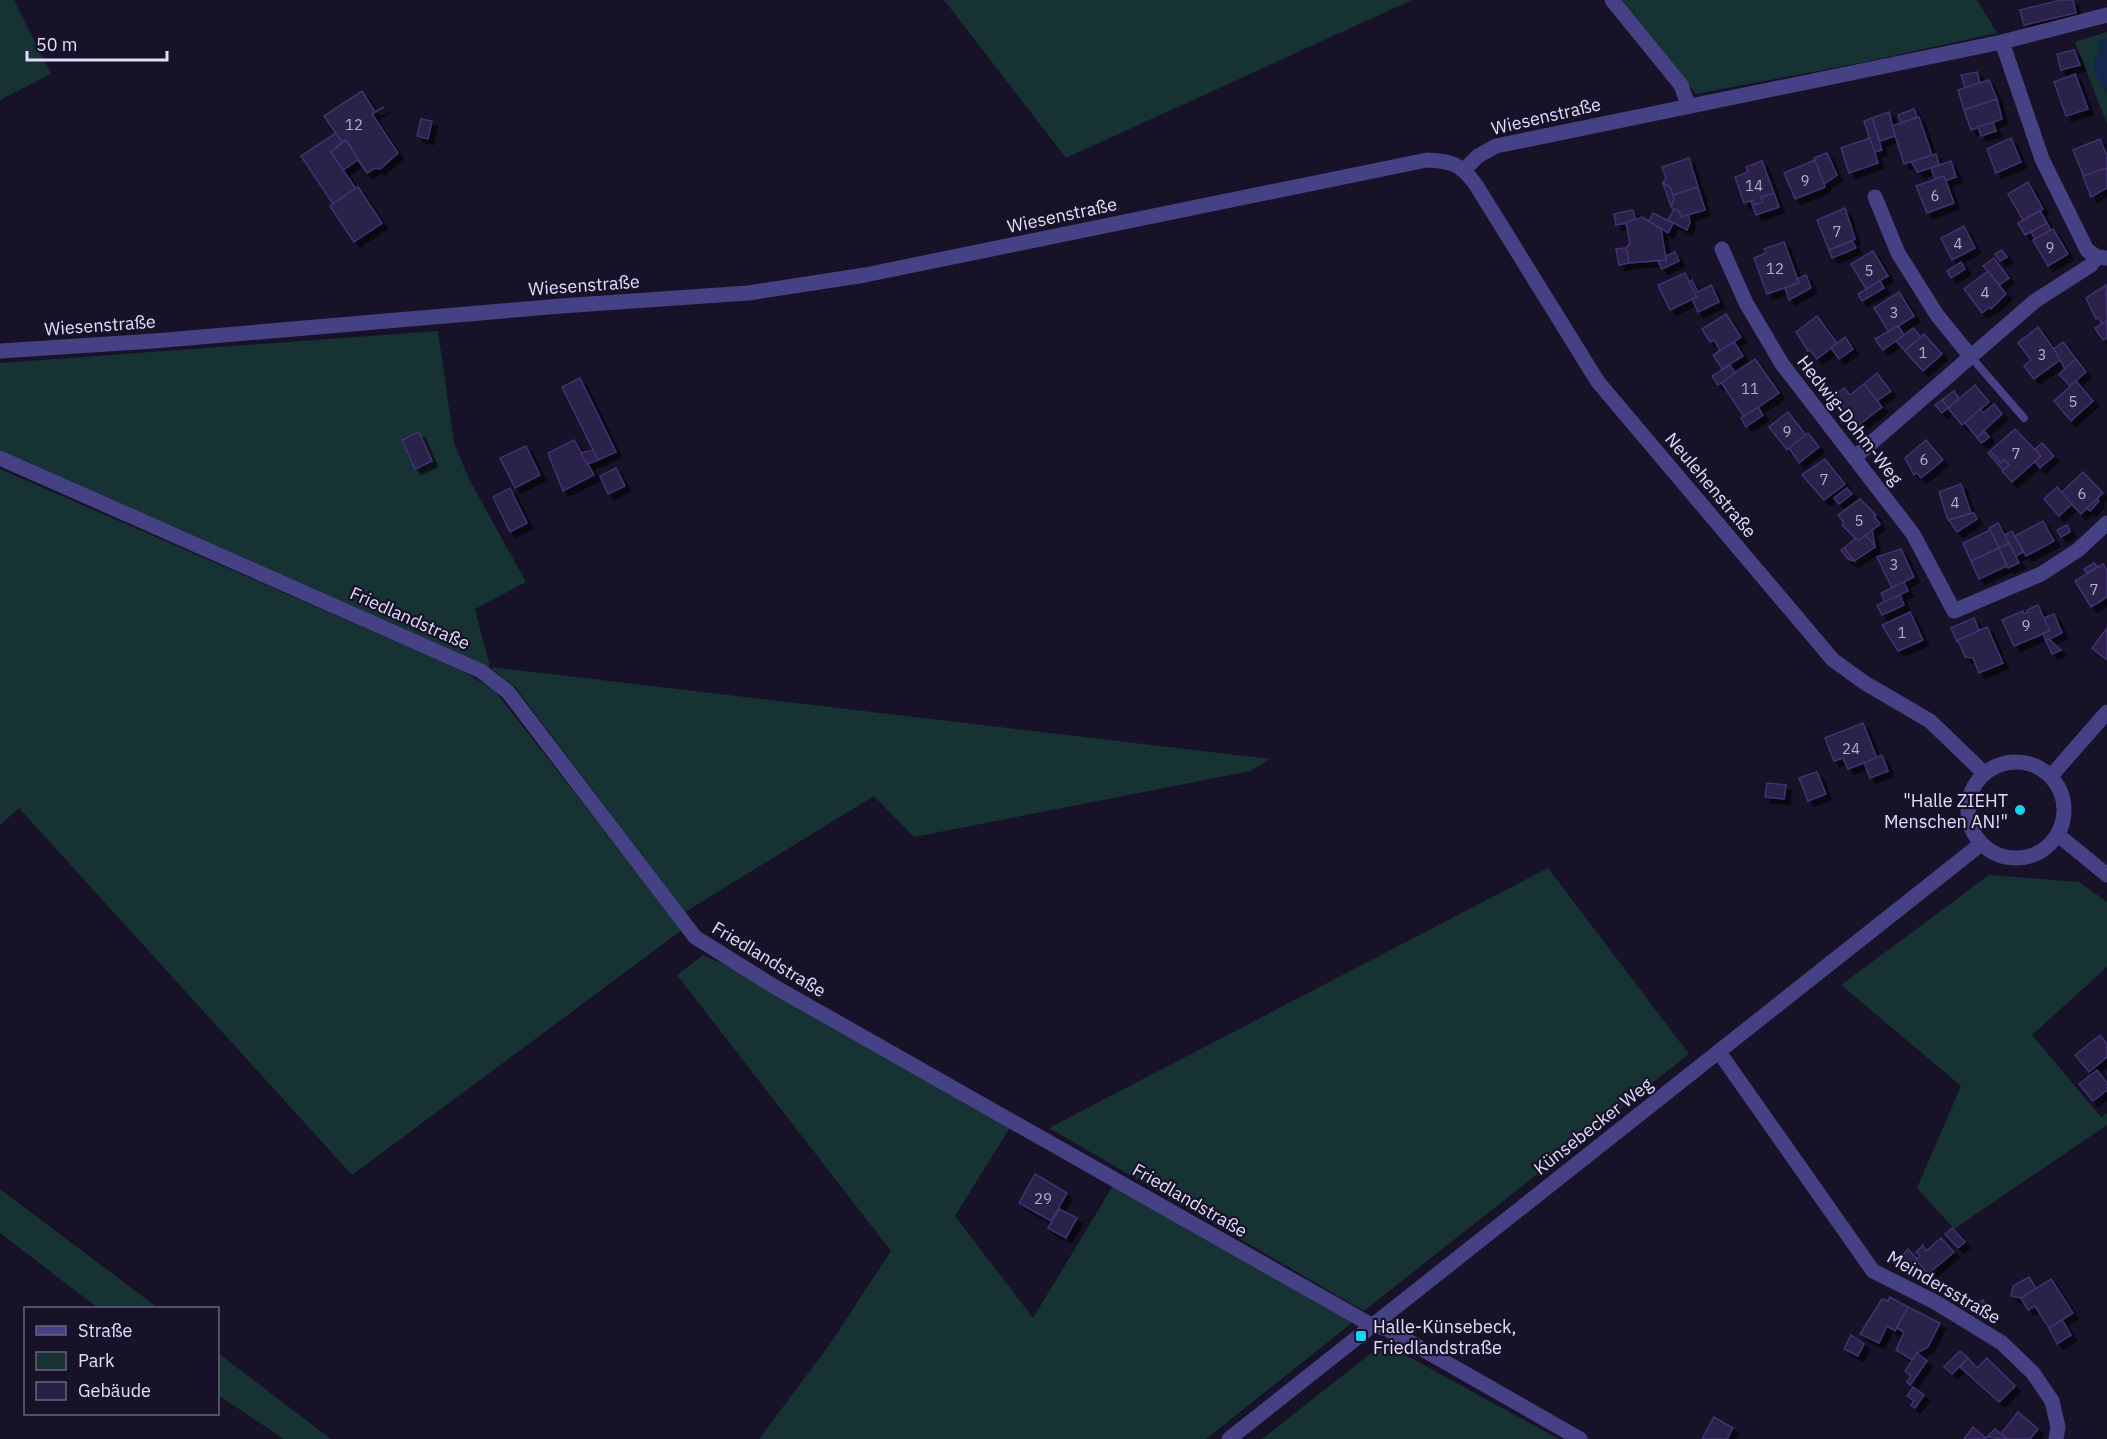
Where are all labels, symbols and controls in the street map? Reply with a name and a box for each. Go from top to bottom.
scale bar [27,24,166,62]
text: 50 m [36,33,78,56]
street label: Wiesenstraße [1489,92,1603,140]
house number: 12 [345,115,363,134]
house number: 9 [1800,171,1810,190]
house number: 14 [1745,176,1763,195]
house number: 6 [1930,186,1940,205]
street label: Wiesenstraße [1005,192,1119,238]
house number: 7 [1832,222,1842,241]
house number: 4 [1953,234,1963,253]
house number: 9 [2045,238,2055,257]
house number: 12 [1766,259,1784,278]
house number: 5 [1864,261,1874,280]
street label: Wiesenstraße [527,270,641,300]
house number: 4 [1980,283,1990,302]
house number: 3 [1889,303,1899,322]
street label: Wiesenstraße [43,310,157,340]
house number: 1 [1918,343,1928,362]
house number: 3 [2037,345,2047,364]
street label: Hedwig-Dohm-Weg [1792,351,1908,490]
house number: 11 [1741,379,1759,398]
house number: 5 [2068,392,2078,411]
house number: 9 [1782,422,1792,441]
street label: Neulehenstraße [1660,428,1762,542]
house number: 7 [2011,444,2021,463]
house number: 6 [1919,450,1929,469]
house number: 7 [1819,470,1829,489]
house number: 6 [2077,484,2087,503]
house number: 4 [1950,493,1960,512]
house number: 5 [1854,511,1864,530]
house number: 3 [1889,555,1899,574]
house number: 7 [2089,580,2099,599]
street label: Friedlandstraße [346,581,474,655]
house number: 9 [2021,616,2031,635]
house number: 1 [1897,623,1907,642]
house number: 24 [1842,739,1860,758]
place label: "Halle ZIEHT Menschen AN!" [1884,789,2008,833]
marker: "Halle ZIEHT Menschen AN!" [2013,803,2027,817]
street label: Friedlandstraße [708,916,830,1002]
street label: Künsebecker Weg [1529,1072,1658,1180]
street label: Friedlandstraße [1128,1158,1252,1242]
house number: 29 [1034,1189,1052,1208]
street label: Meindersstraße [1883,1245,2005,1329]
legend [24,1307,219,1415]
place label: Halle-Künsebeck, Friedlandstraße [1373,1315,1516,1359]
text: Straße [78,1319,132,1342]
marker: Halle-Künsebeck, Friedlandstraße [1354,1329,1368,1343]
text: Park [78,1349,115,1372]
text: Gebäude [78,1379,151,1402]

